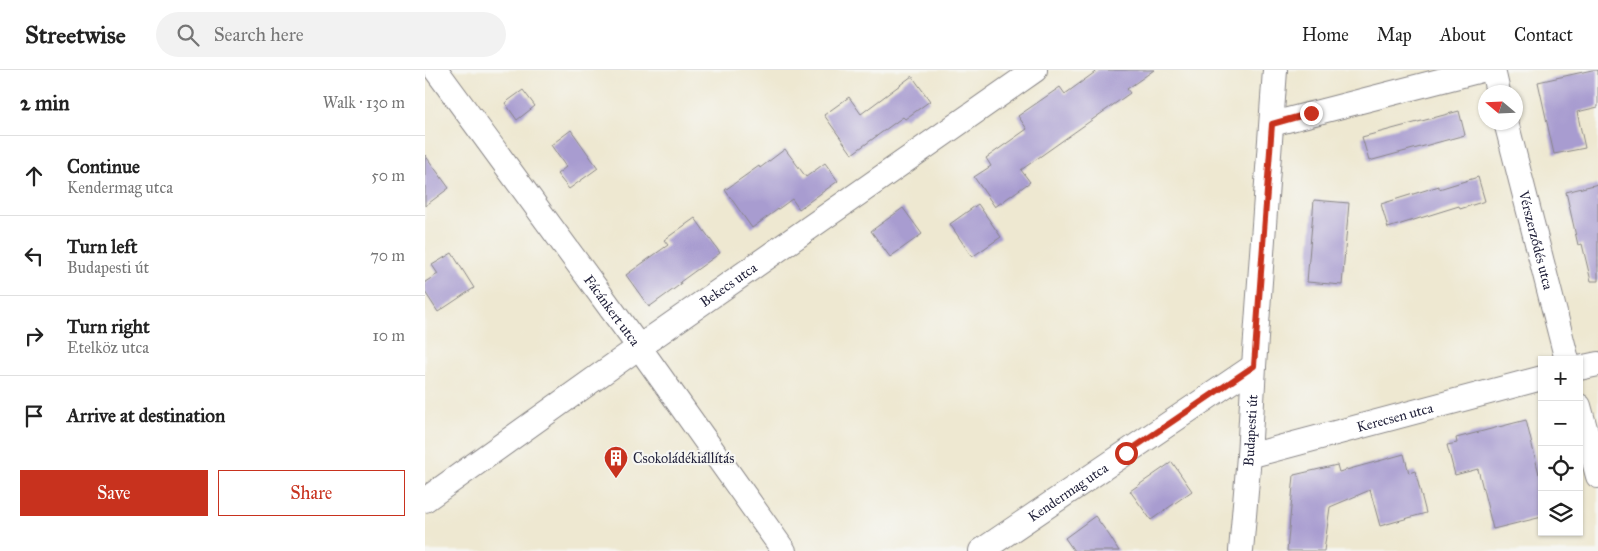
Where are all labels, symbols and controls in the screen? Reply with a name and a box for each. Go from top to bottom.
search box [156,12,506,57]
text: Streetwise [25,20,126,50]
icon: search [174,21,202,49]
text: Search here [214,23,304,46]
text: Home [1302,24,1349,46]
text: Map [1377,24,1412,46]
text: About [1440,24,1486,46]
text: Contact [1514,24,1573,46]
north arrow [1478,85,1523,130]
text: 2 min [20,90,70,116]
text: Walk · 130 m [323,93,405,112]
route end [1300,102,1323,125]
text: Continue [67,155,140,178]
icon: ahead [20,162,48,190]
text: 50 m [371,166,405,185]
text: Kendermag utca [67,178,173,197]
street label: Vérszerződés utca [1515,188,1557,292]
text: Turn left [67,235,137,258]
icon: left [20,242,48,270]
text: 70 m [370,246,405,265]
text: Budapesti út [67,258,149,277]
street label: Bekecs utca [697,259,760,310]
street label: Fácánkert utca [581,272,644,349]
text: Turn right [67,315,150,338]
icon: right [20,322,48,350]
text: 10 m [373,326,405,345]
text: Etelköz utca [67,338,149,357]
map controls [1538,356,1583,536]
button: + [1538,356,1583,401]
street label: Budapesti út [1240,394,1261,467]
street label: Kerecsen utca [1355,399,1435,435]
button: − [1538,401,1583,446]
icon: arrive [20,402,48,430]
text: Arrive at destination [67,404,225,427]
route start [1115,442,1138,465]
building icon: Csokoládékiállítás [603,445,629,479]
button: locate [1538,446,1583,491]
place label: Csokoládékiállítás [633,450,734,467]
street label: Kendermag utca [1025,459,1111,525]
button: Save [20,470,208,516]
button: Share [218,470,405,516]
button: layers [1538,491,1583,536]

